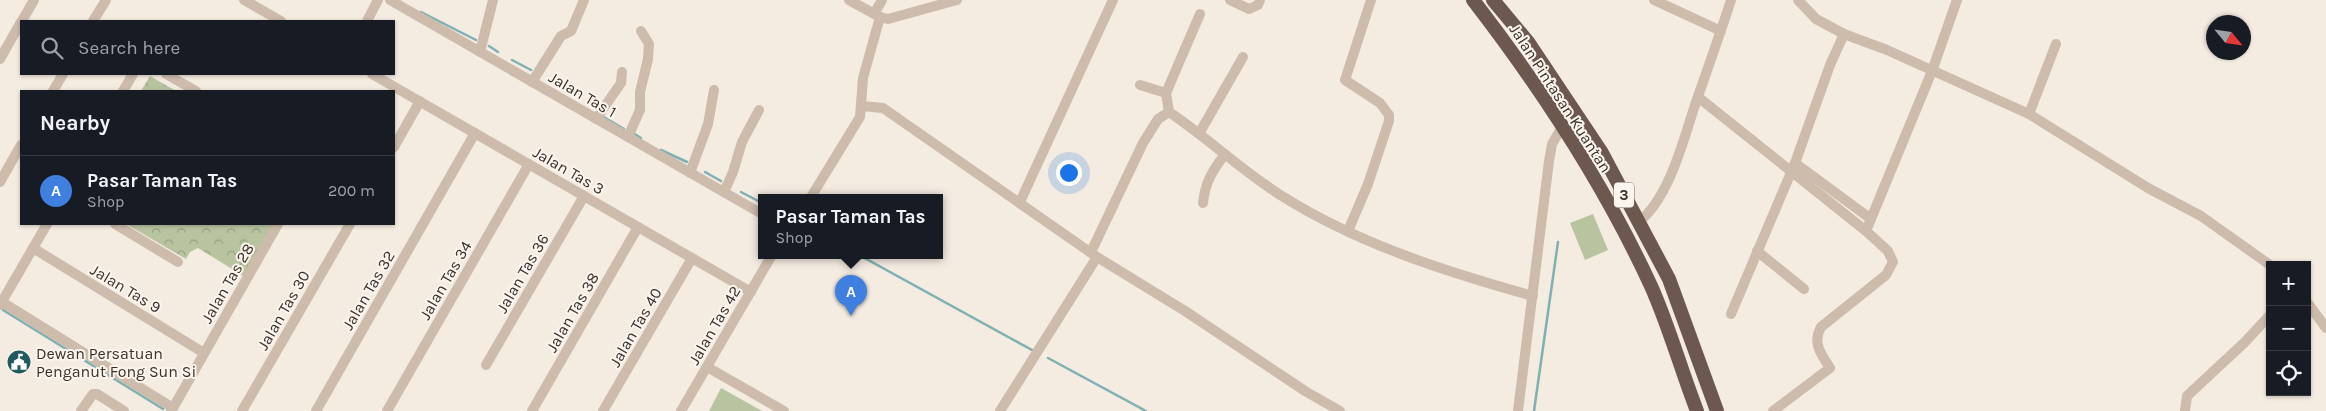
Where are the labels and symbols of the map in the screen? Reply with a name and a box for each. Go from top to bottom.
north arrow [2206,15,2251,60]
street label: Jalan Pintasan Kuantan [1505,20,1616,176]
street label: Jalan Tas 1 [546,67,620,121]
street label: Jalan Tas 3 [530,142,608,198]
your location [1056,160,1082,186]
road number: 3 [1614,182,1634,208]
street label: Jalan Tas 36 [492,230,553,316]
street label: Jalan Tas 34 [415,237,476,323]
street label: Jalan Tas 28 [197,240,258,326]
street label: Jalan Tas 32 [338,247,399,333]
street label: Jalan Tas 9 [87,260,164,317]
street label: Jalan Tas 30 [253,267,314,353]
street label: Jalan Tas 38 [542,269,603,356]
pin: A [835,275,867,316]
street label: Jalan Tas 42 [684,282,745,368]
street label: Jalan Tas 40 [605,284,666,370]
place label: Dewan Persatuan Penganut Fong Sun Si [36,344,196,381]
public building icon: Dewan Persatuan Penganut Fong Sun Si [6,349,32,375]

